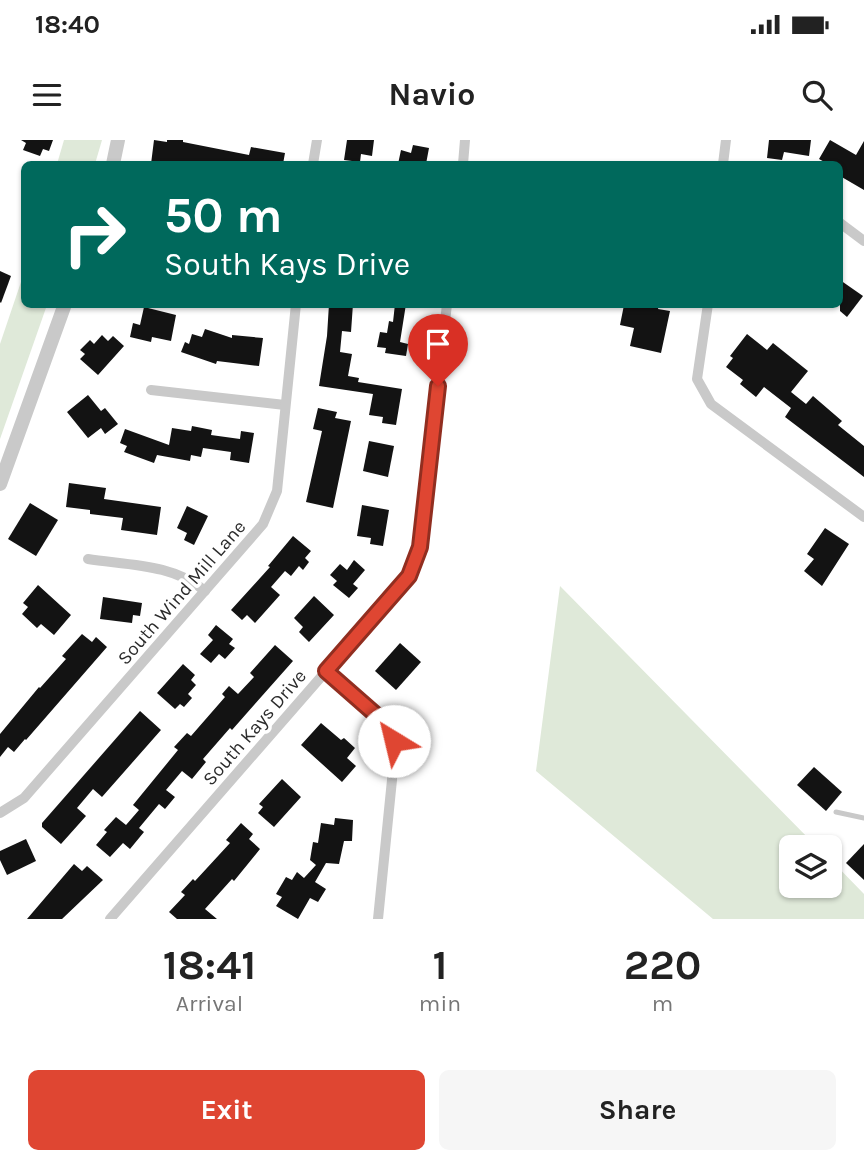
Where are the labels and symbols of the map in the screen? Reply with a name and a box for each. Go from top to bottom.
pin [408,314,468,386]
street label: South Wind Mill Lane [113,516,250,669]
street label: South Kays Drive [198,665,311,790]
position arrow [357,704,431,778]

